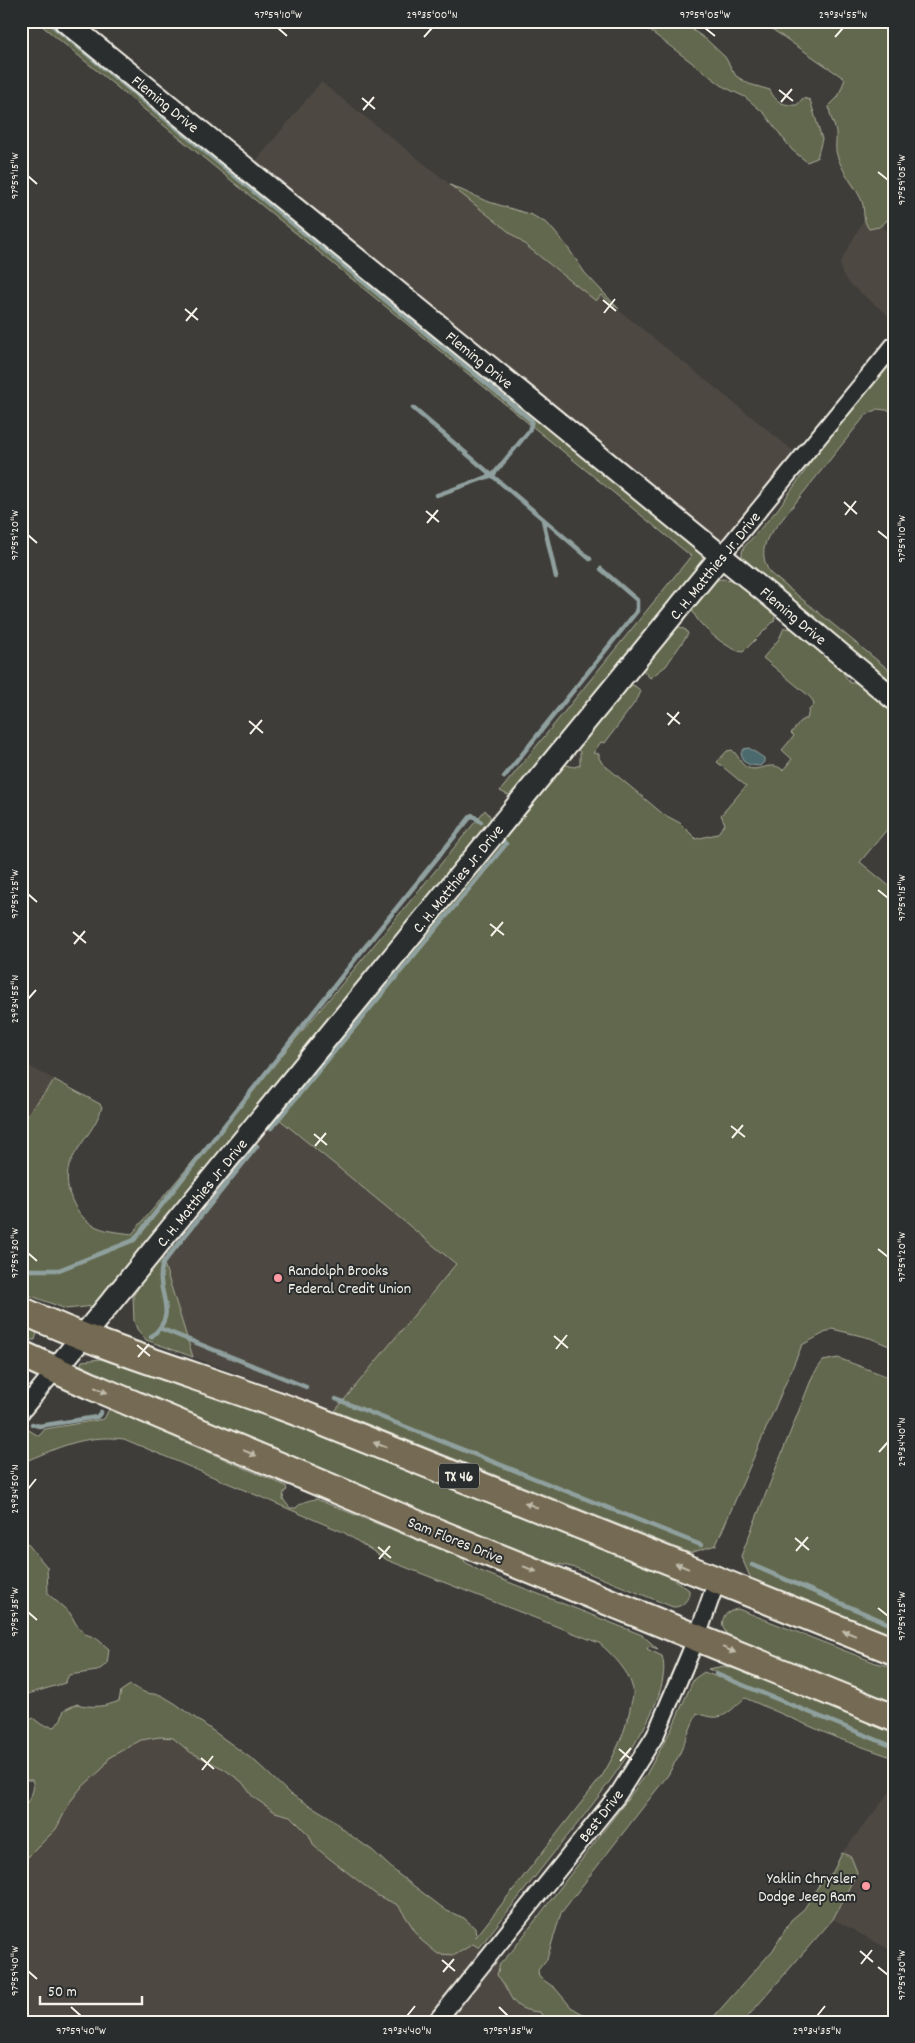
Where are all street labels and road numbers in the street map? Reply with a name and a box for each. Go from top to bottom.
street label: Fleming Drive [126,71,203,139]
street label: Fleming Drive [440,327,517,395]
street label: C. H. Matthies Jr. Drive [665,507,767,626]
street label: Fleming Drive [754,582,831,652]
street label: C. H. Matthies Jr. Drive [408,820,510,939]
street label: C. H. Matthies Jr. Drive [152,1134,254,1253]
road number: TX 46 [439,1464,479,1488]
street label: Sam Flores Drive [404,1512,506,1571]
street label: Best Drive [574,1785,630,1848]

